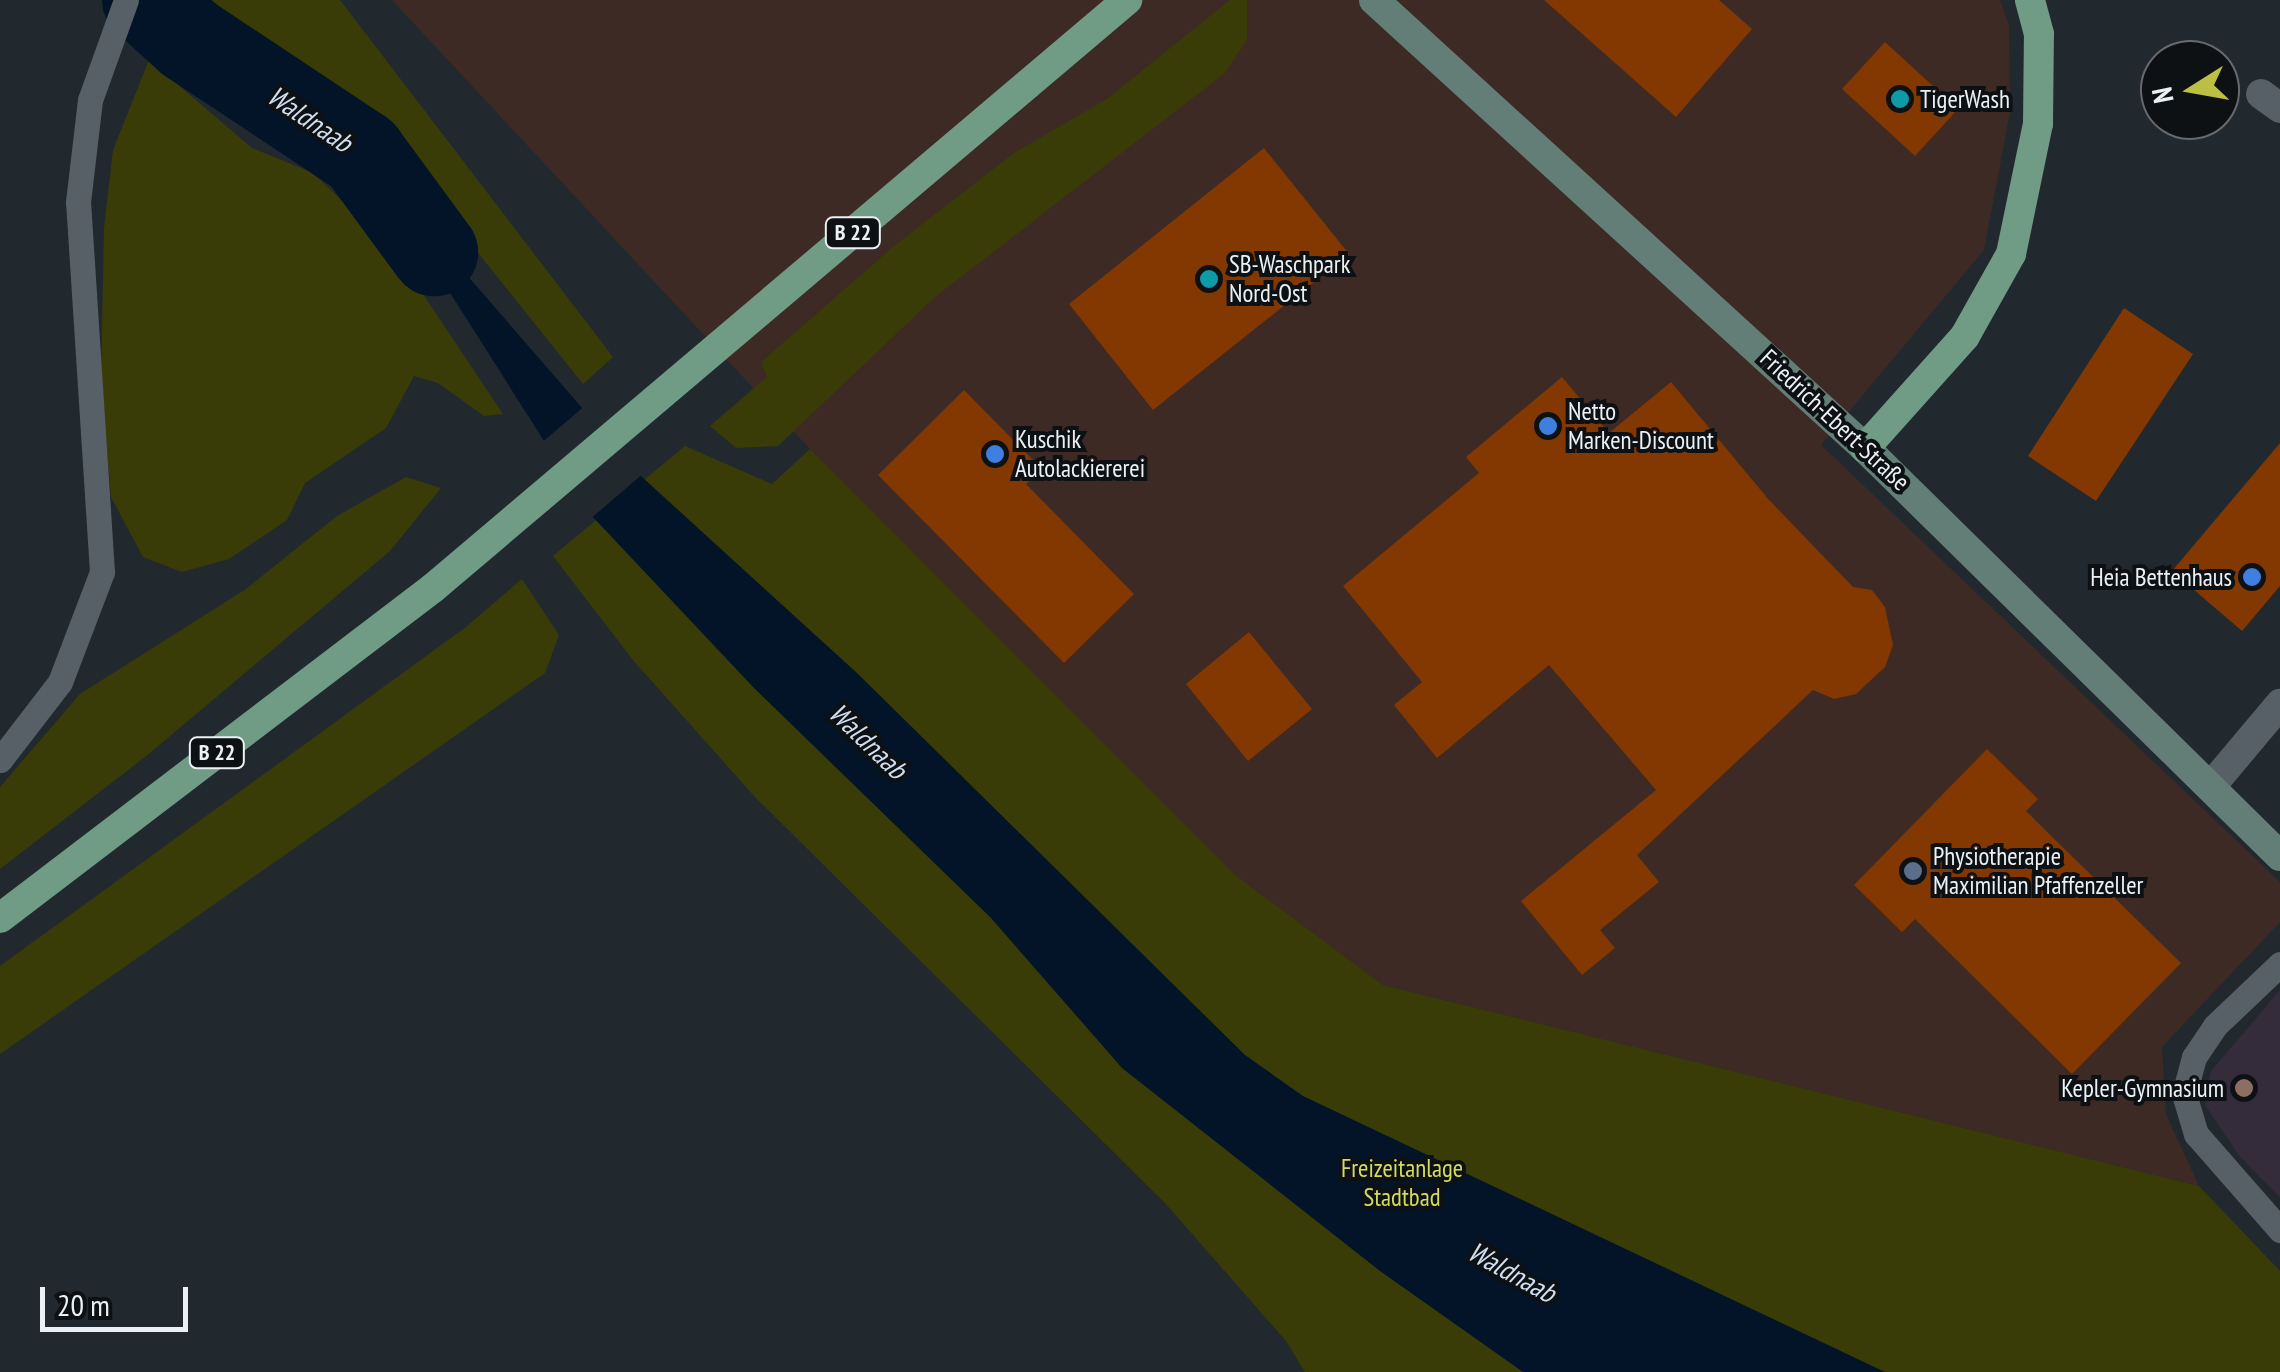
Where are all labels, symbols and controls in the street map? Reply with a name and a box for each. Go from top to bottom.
north arrow [2140,40,2240,140]
water label: Waldnaab [261,79,359,159]
place label: TigerWash [1920,84,2010,114]
text: N [2142,84,2182,106]
marker: TigerWash [1889,88,1911,110]
road number: B 22 [823,216,883,250]
place label: SB-Waschpark Nord-Ost [1229,250,1350,309]
marker: SB-Waschpark Nord-Ost [1198,268,1220,290]
street label: Friedrich-Ebert-Straße [1754,343,1916,497]
place label: Netto Marken-Discount [1568,397,1714,456]
marker: Netto Marken-Discount [1537,415,1559,437]
place label: Kuschik Autolackiererei [1015,425,1145,484]
marker: Kuschik Autolackiererei [984,443,1006,465]
place label: Heia Bettenhaus [2090,562,2232,592]
marker: Heia Bettenhaus [2241,566,2263,588]
water label: Waldnaab [822,696,914,786]
road number: B 22 [187,736,247,770]
place label: Physiotherapie Maximilian Pfaffenzeller [1933,842,2143,901]
marker: Physiotherapie Maximilian Pfaffenzeller [1902,860,1924,882]
place label: Kepler-Gymnasium [2061,1073,2224,1103]
marker: Kepler-Gymnasium [2233,1077,2255,1099]
park label: Freizeitanlage Stadtbad [1341,1154,1463,1213]
water label: Waldnaab [1463,1234,1561,1310]
scale bar [45,1267,192,1329]
text: 20 m [57,1285,110,1324]

